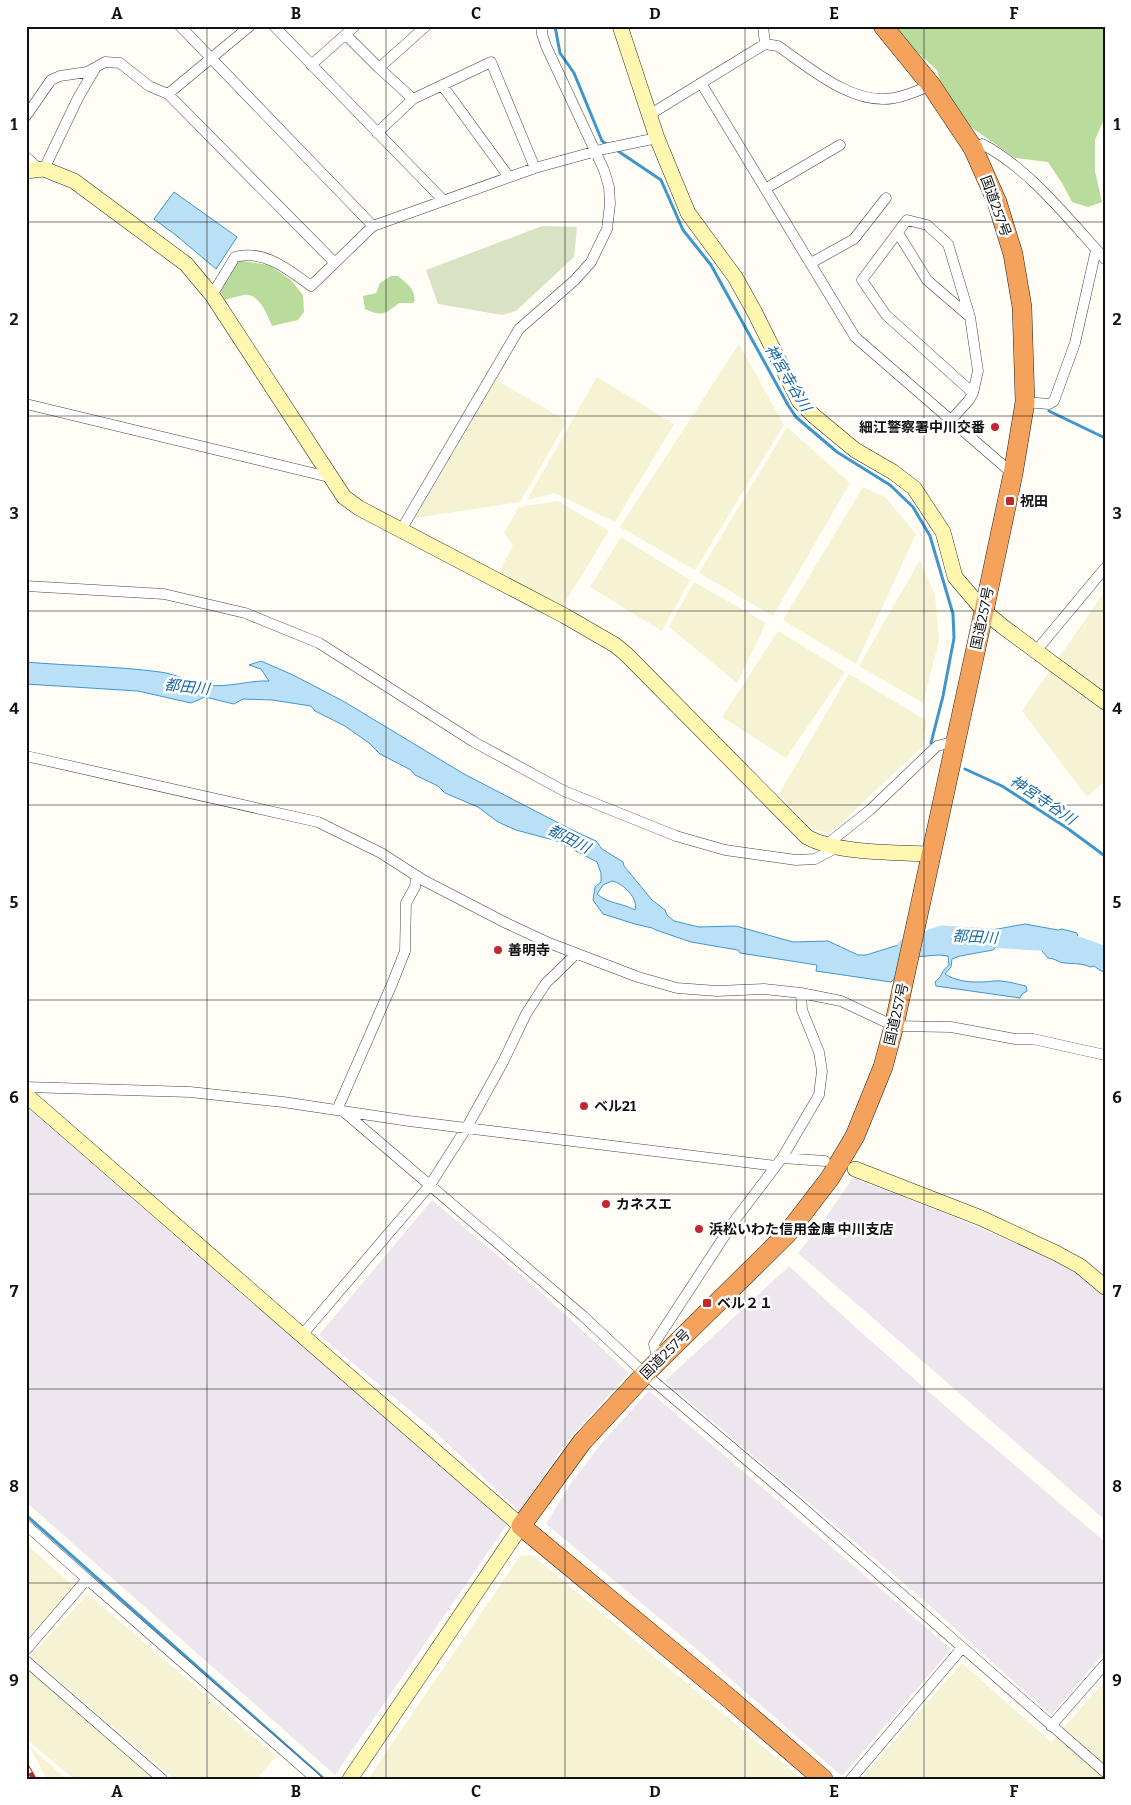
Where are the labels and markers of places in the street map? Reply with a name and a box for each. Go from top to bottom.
place label: 細江警察署中川交番 [859,419,985,436]
marker: 細江警察署中川交番 [989,421,1001,433]
place label: 祝田 [1020,493,1048,510]
marker: 祝田 [1004,495,1016,507]
place label: 善明寺 [508,942,550,959]
marker: 善明寺 [492,944,504,956]
place label: ベル21 [594,1098,636,1115]
marker: ベル21 [578,1100,590,1112]
place label: カネスエ [616,1196,672,1213]
marker: カネスエ [600,1198,612,1210]
place label: 浜松いわた信用金庫 中川支店 [709,1221,894,1238]
marker: 浜松いわた信用金庫 中川支店 [693,1223,705,1235]
place label: ベル２１ [717,1295,773,1312]
marker: ベル２１ [701,1297,713,1309]

